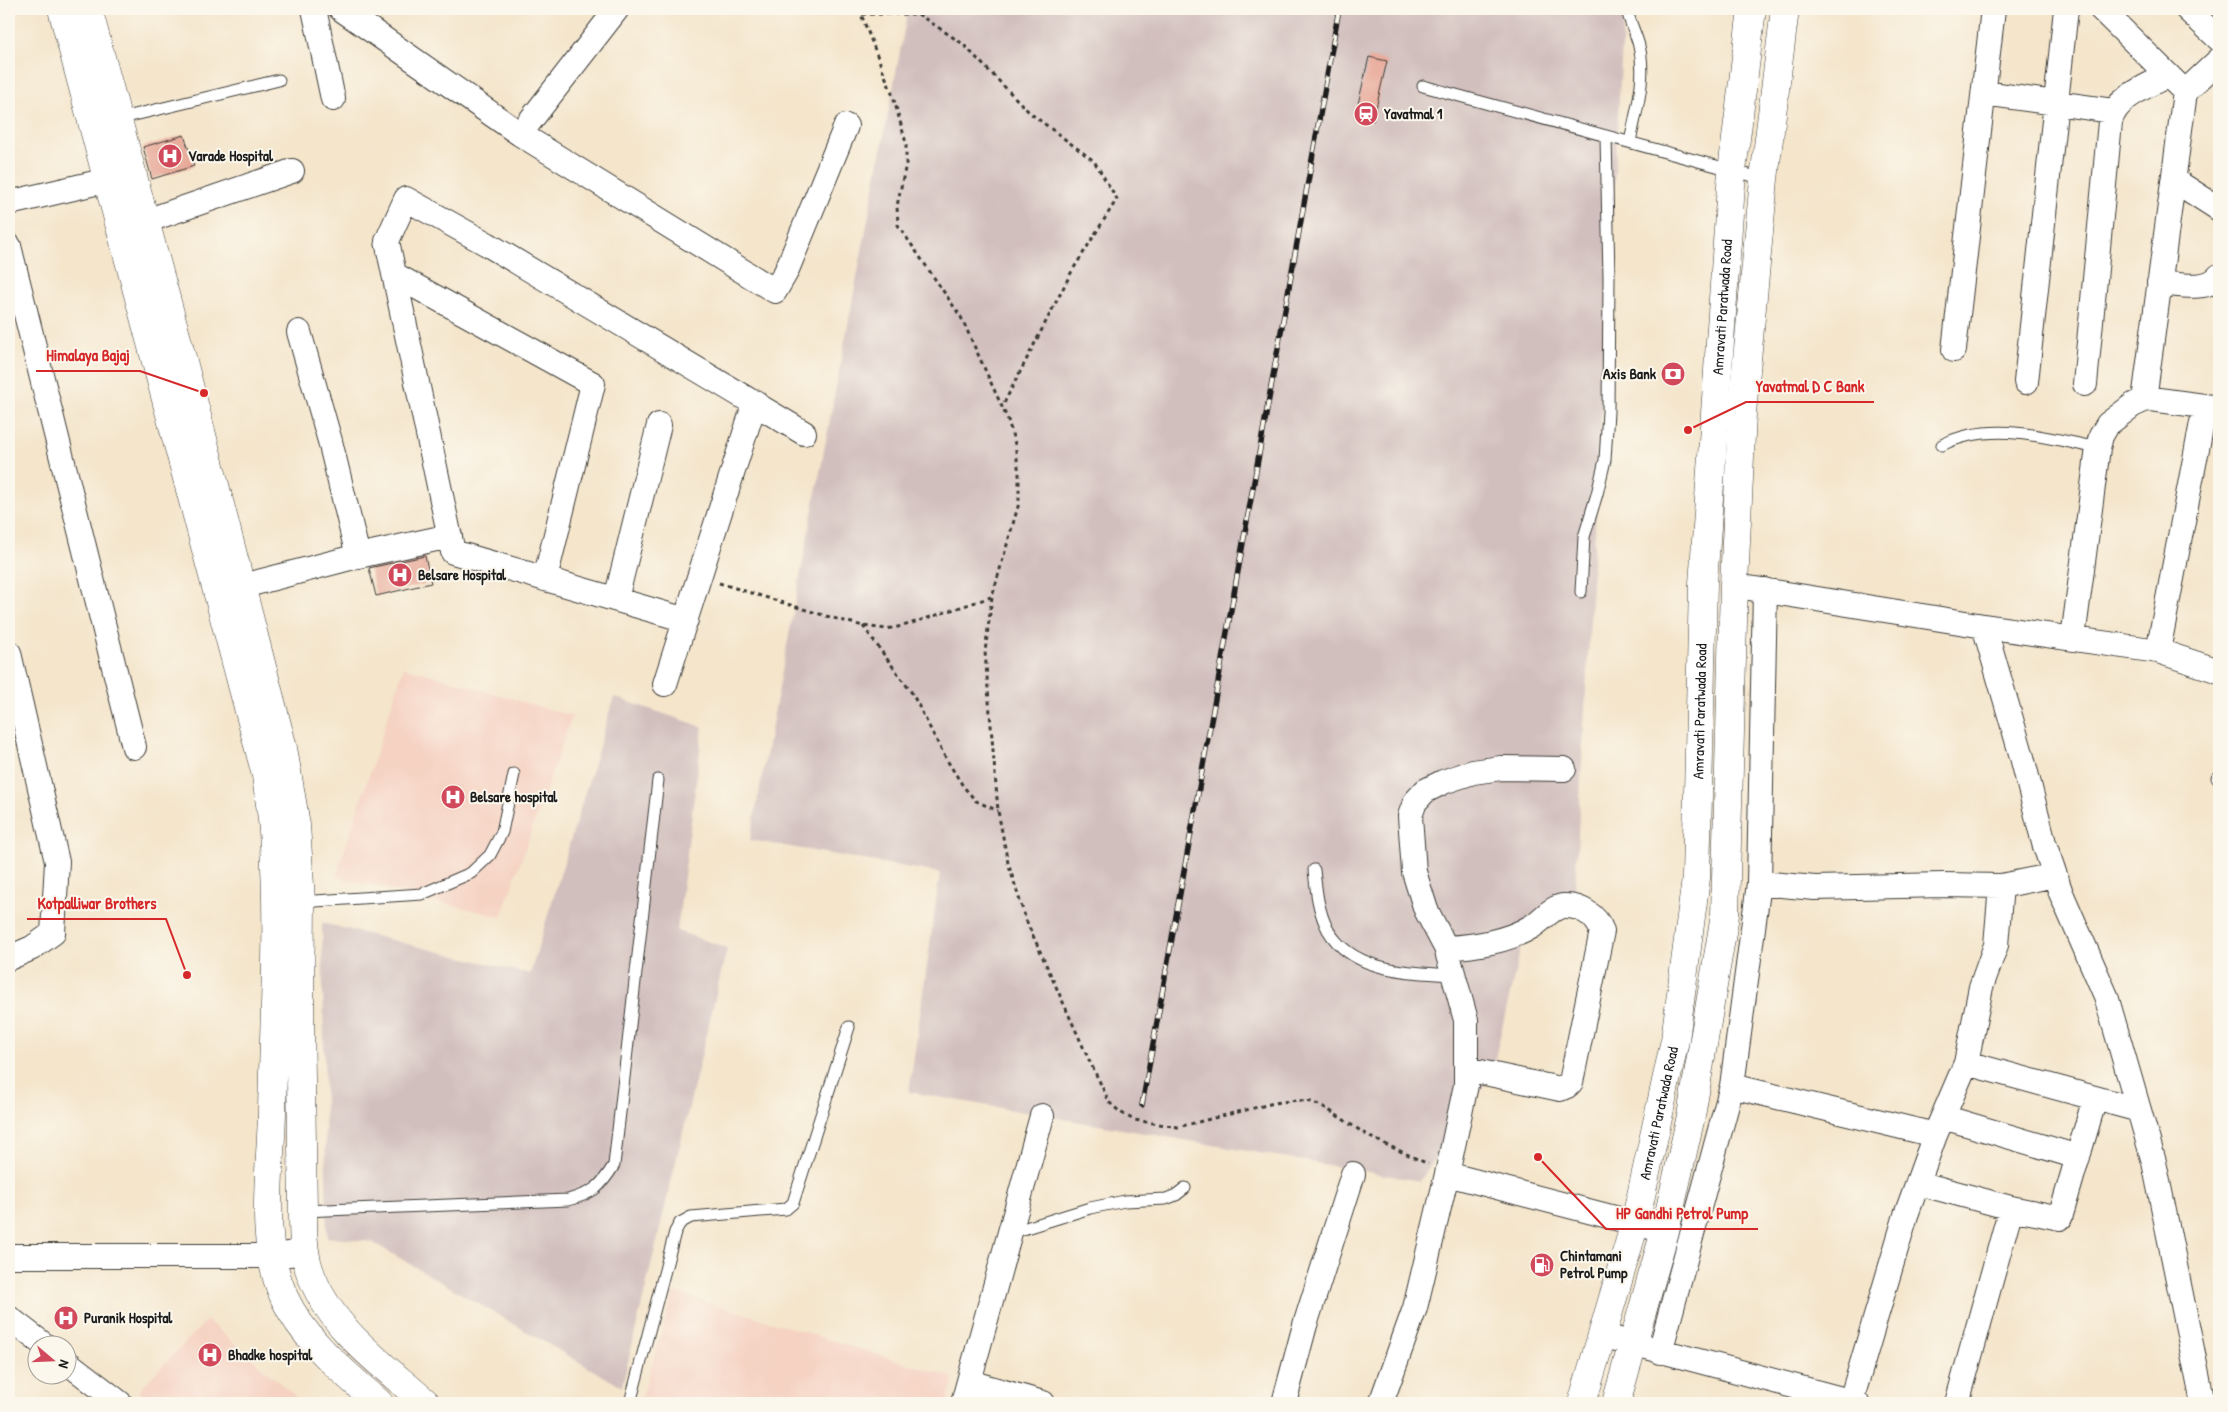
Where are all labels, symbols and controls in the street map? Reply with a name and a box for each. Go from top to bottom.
station icon: Yavatmal 1 [1353,101,1379,127]
place label: Yavatmal 1 [1384,103,1443,124]
hospital icon: Varade Hospital [157,143,183,169]
place label: Varade Hospital [188,145,274,167]
street label: Amravati Paratwada Road [1707,238,1737,375]
callout: Himalaya Bajaj [36,340,140,371]
text: Himalaya Bajaj [46,344,130,367]
bank icon: Axis Bank [1660,361,1686,387]
place label: Axis Bank [1603,363,1657,384]
callout: Yavatmal D C Bank [1746,371,1874,402]
text: Yavatmal D C Bank [1756,375,1865,397]
hospital icon: Belsare Hospital [387,562,413,588]
place label: Belsare Hospital [418,564,507,586]
street label: Amravati Paratwada Road [1687,643,1712,779]
hospital icon: Belsare hospital [440,784,466,810]
place label: Belsare hospital [470,786,558,808]
callout: Kotpalliwar Brothers [27,888,166,919]
text: Kotpalliwar Brothers [37,892,157,915]
street label: Amravati Paratwada Road [1634,1044,1683,1182]
callout: HP Gandhi Petrol Pump [1606,1198,1758,1229]
text: HP Gandhi Petrol Pump [1616,1202,1748,1225]
place label: Chintamani Petrol Pump [1560,1245,1628,1284]
fuel station icon: Chintamani Petrol Pump [1529,1252,1555,1278]
hospital icon: Puranik Hospital [53,1305,79,1331]
place label: Puranik Hospital [84,1307,173,1329]
north arrow [28,1334,78,1384]
hospital icon: Bhadke hospital [197,1342,223,1368]
place label: Bhadke hospital [228,1344,313,1366]
text: N [54,1358,75,1372]

